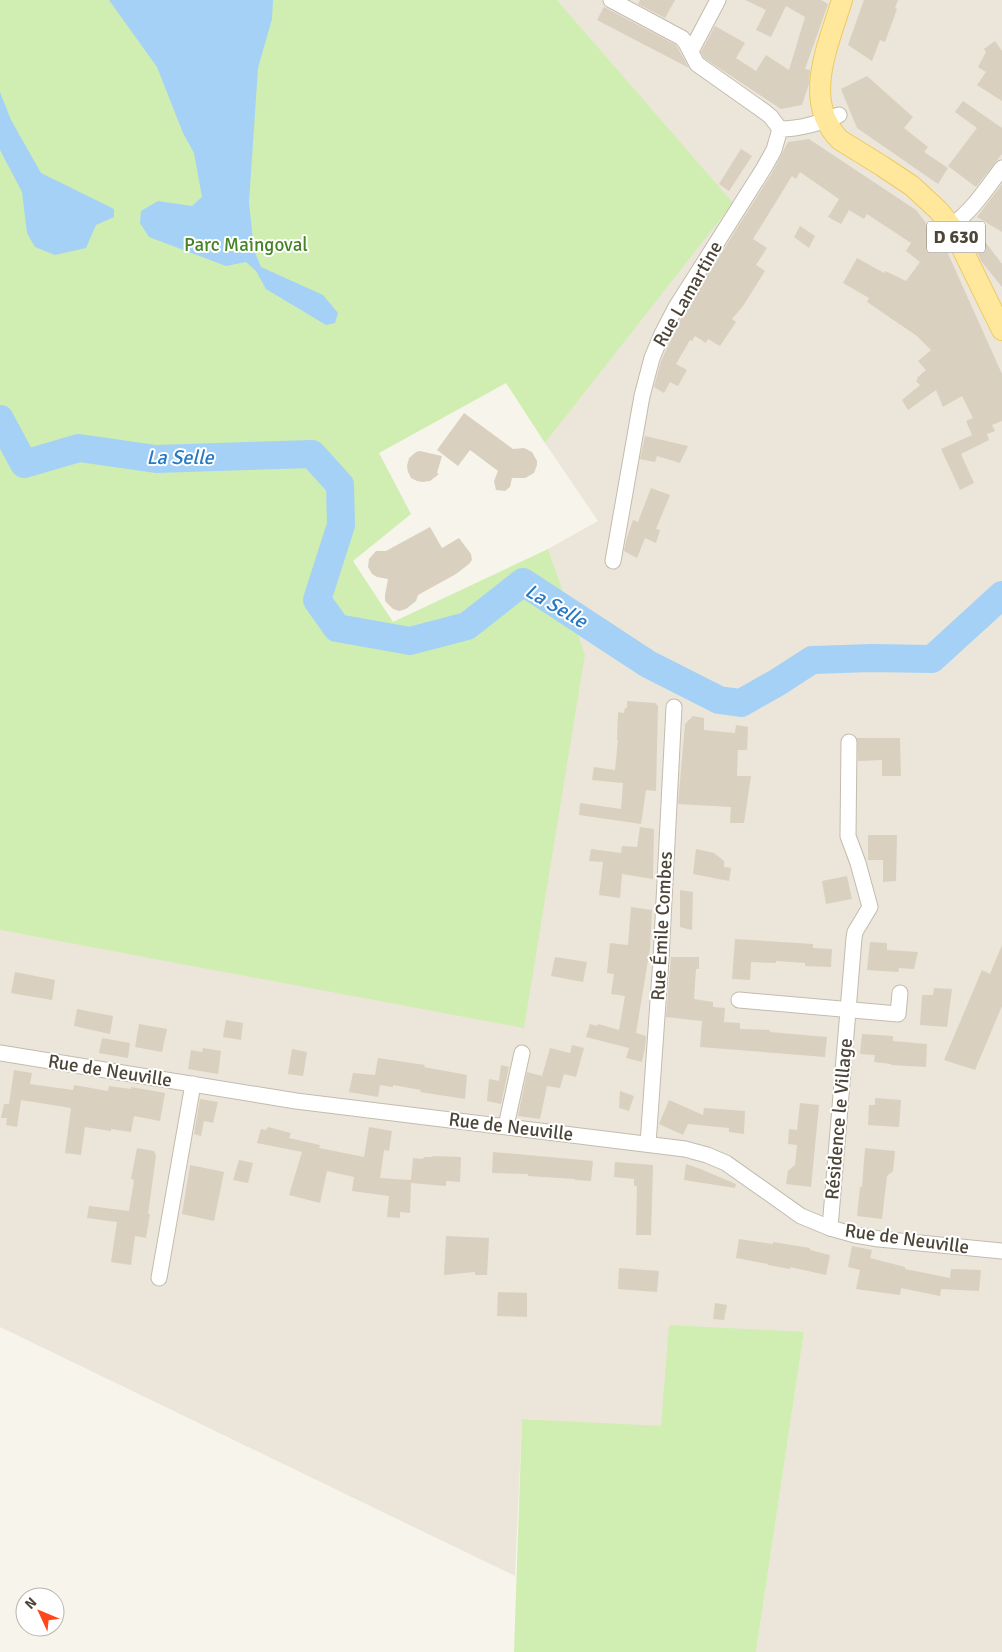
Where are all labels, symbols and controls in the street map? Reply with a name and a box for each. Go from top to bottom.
road number: D 630 [927,222,985,252]
park label: Parc Maingoval [184,233,308,257]
street label: Rue Lamartine [648,237,728,351]
water label: La Selle [146,445,215,470]
water label: La Selle [521,578,592,634]
street label: Rue Émile Combes [646,851,678,1001]
street label: Résidence le Village [820,1037,858,1201]
street label: Rue de Neuville [46,1049,174,1093]
street label: Rue de Neuville [447,1107,575,1147]
street label: Rue de Neuville [843,1218,971,1260]
north arrow [15,1587,65,1637]
text: N [22,1594,41,1613]

